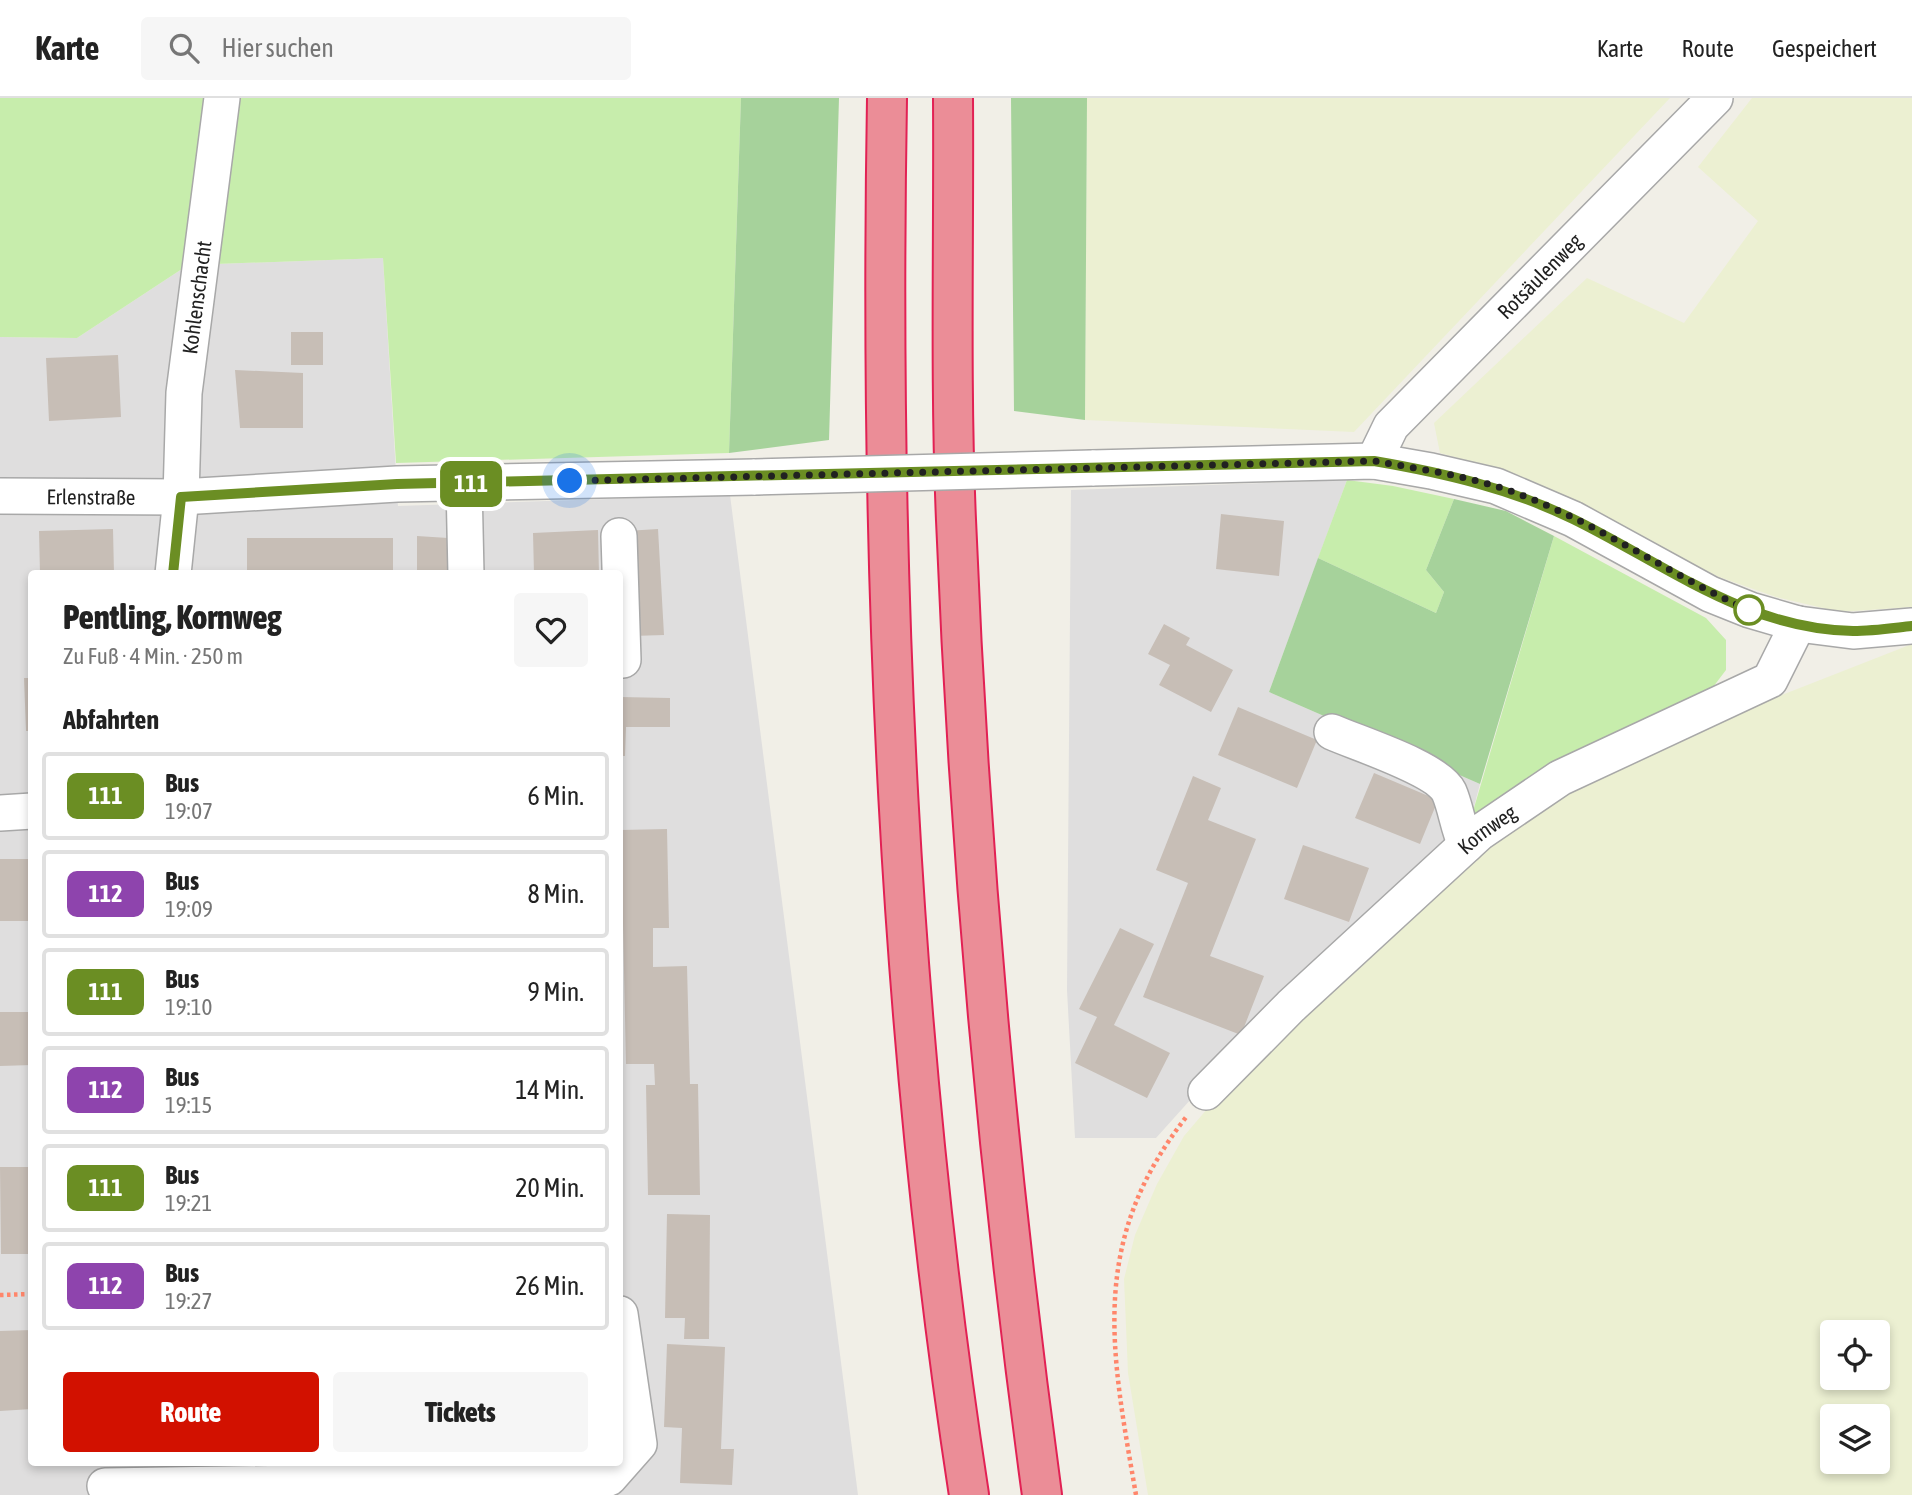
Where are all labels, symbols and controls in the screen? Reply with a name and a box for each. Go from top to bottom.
search box [141,17,631,80]
text: Karte [35,29,99,67]
icon: search [165,29,203,67]
text: Hier suchen [221,33,334,63]
text: Karte [1597,35,1643,62]
text: Route [1681,35,1734,62]
text: Gespeichert [1772,35,1877,62]
street label: Rotsäulenweg [1492,228,1586,323]
street label: Kohlenschacht [177,239,216,355]
line badge: 111 [431,461,511,507]
your location [552,463,587,498]
text: 111 [454,470,488,497]
street label: Erlenstraße [47,484,135,509]
button: heart [514,593,588,667]
unlabelled marker [1734,595,1764,625]
text: Pentling, Kornweg [63,598,282,636]
text: Zu Fuß · 4 Min. · 250 m [63,643,243,669]
text: Abfahrten [63,705,159,735]
text: Bus [165,768,199,798]
text: 6 Min. [528,781,584,811]
text: 111 [89,782,122,809]
text: 19:07 [165,798,213,824]
street label: Kornweg [1453,799,1521,859]
text: Bus [165,866,199,896]
text: 8 Min. [528,879,584,909]
text: 112 [89,880,122,907]
text: 19:09 [165,896,213,922]
text: Bus [165,964,199,994]
text: 9 Min. [528,977,584,1007]
text: 111 [89,978,122,1005]
text: 19:10 [165,994,212,1020]
text: Bus [165,1062,199,1092]
text: 14 Min. [515,1075,584,1105]
text: 112 [89,1076,122,1103]
text: 19:15 [165,1092,212,1118]
text: Bus [165,1160,199,1190]
text: 20 Min. [515,1173,584,1203]
text: 111 [89,1174,122,1201]
text: 19:21 [165,1190,212,1216]
text: Bus [165,1258,199,1288]
text: 26 Min. [515,1271,584,1301]
text: 112 [89,1272,122,1299]
text: 19:27 [165,1288,212,1314]
map controls [1820,1320,1890,1474]
button: locate [1820,1320,1890,1390]
button: Route [63,1372,319,1452]
button: Tickets [333,1372,588,1452]
button: layers [1820,1404,1890,1474]

